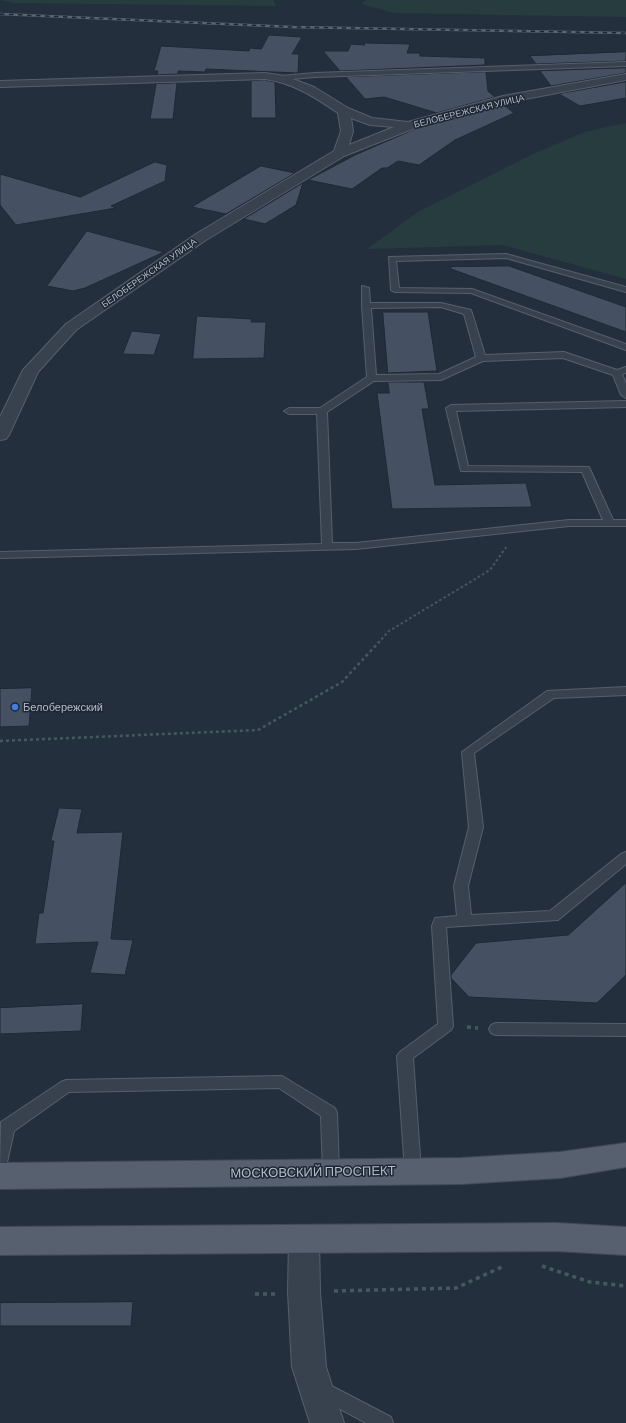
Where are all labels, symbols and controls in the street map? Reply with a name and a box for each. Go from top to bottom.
street label: БЕЛОБЕРЕЖСКАЯ УЛИЦА [413,92,525,130]
street label: БЕЛОБЕРЕЖСКАЯ УЛИЦА [99,236,199,310]
place label: Белобережский [23,700,103,714]
marker: Белобережский [10,702,20,712]
street label: МОСКОВСКИЙ ПРОСПЕКТ [230,1163,396,1181]

